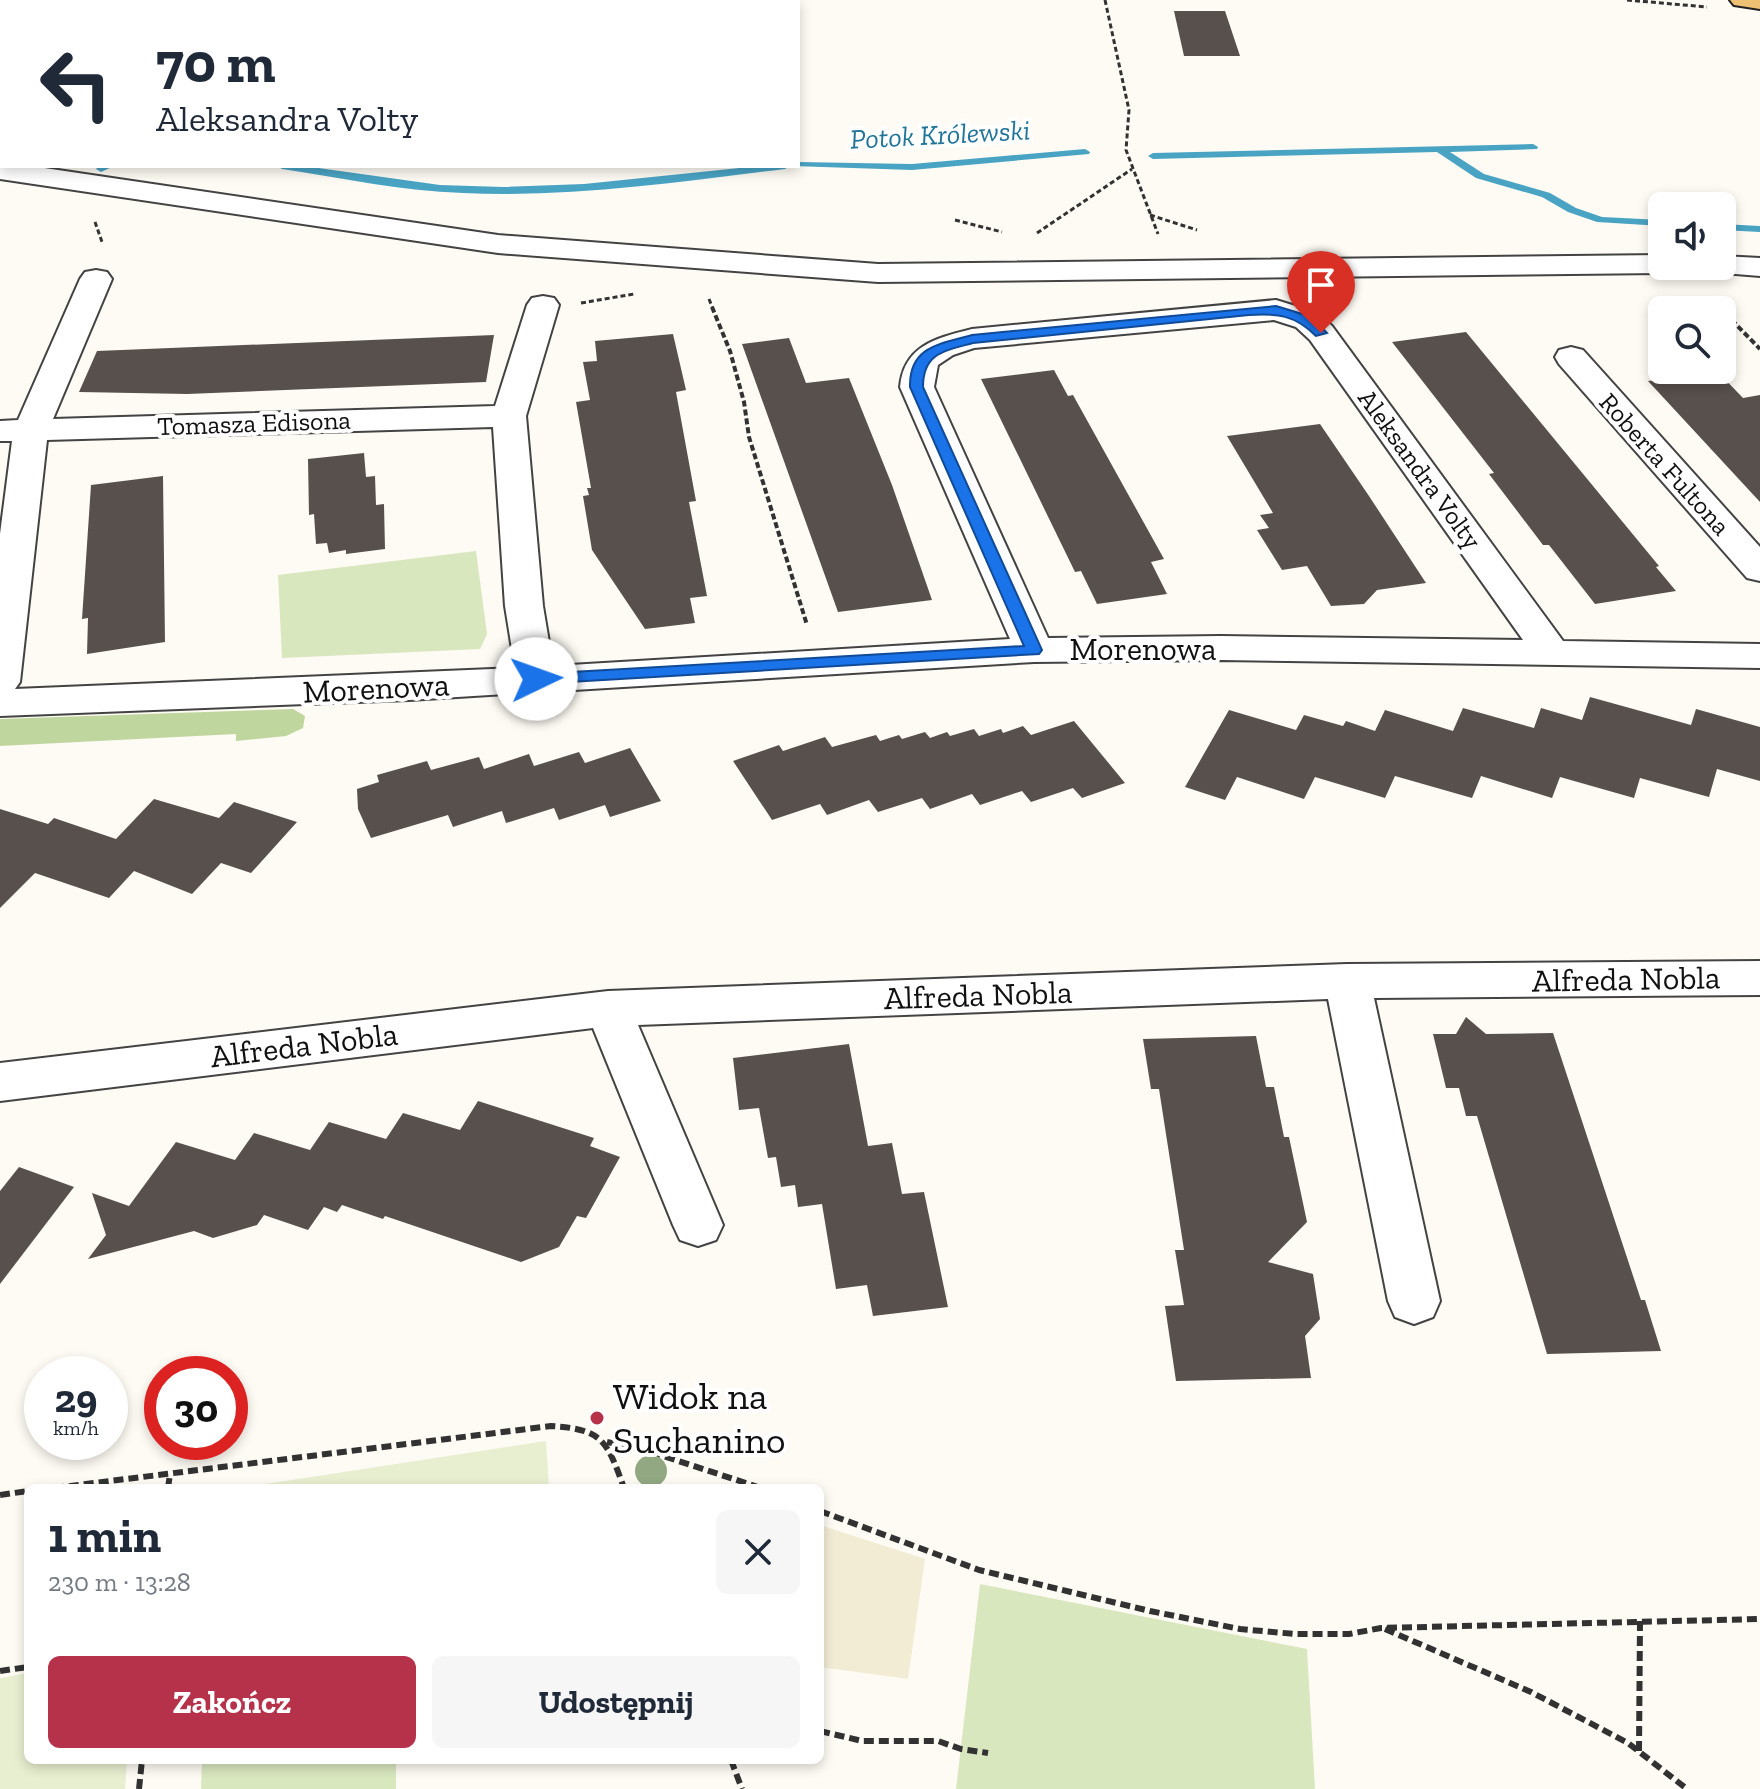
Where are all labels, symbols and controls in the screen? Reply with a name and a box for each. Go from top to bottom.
text: 70 m [156,29,276,96]
icon: left [24,32,128,136]
text: Aleksandra Volty [156,97,418,140]
water label: Potok Królewski [849,113,1031,156]
map controls [1648,192,1736,384]
button: sound [1648,192,1736,280]
pin [1287,251,1355,333]
icon: arrive [1299,263,1343,307]
button: search [1648,296,1736,384]
street label: Aleksandra Volty [1351,383,1489,556]
street label: Roberta Fultona [1593,386,1738,542]
street label: Tomasza Edisona [157,404,352,442]
street label: Morenowa [1070,630,1216,668]
position arrow [494,637,578,721]
street label: Morenowa [302,665,450,711]
street label: Alfreda Nobla [1531,958,1721,1000]
street label: Alfreda Nobla [883,973,1073,1017]
street label: Alfreda Nobla [208,1015,400,1075]
speed limit sign: 30 [144,1356,248,1460]
place label: Widok na Suchanino [613,1373,785,1463]
text: 29 [55,1374,97,1422]
marker: Widok na Suchanino [588,1409,606,1427]
text: km/h [53,1416,99,1440]
text: 1 min [48,1507,161,1564]
button: close [716,1510,800,1594]
text: 230 m · 13:28 [48,1566,191,1598]
button: Zakończ [48,1656,416,1748]
button: Udostępnij [432,1656,800,1748]

